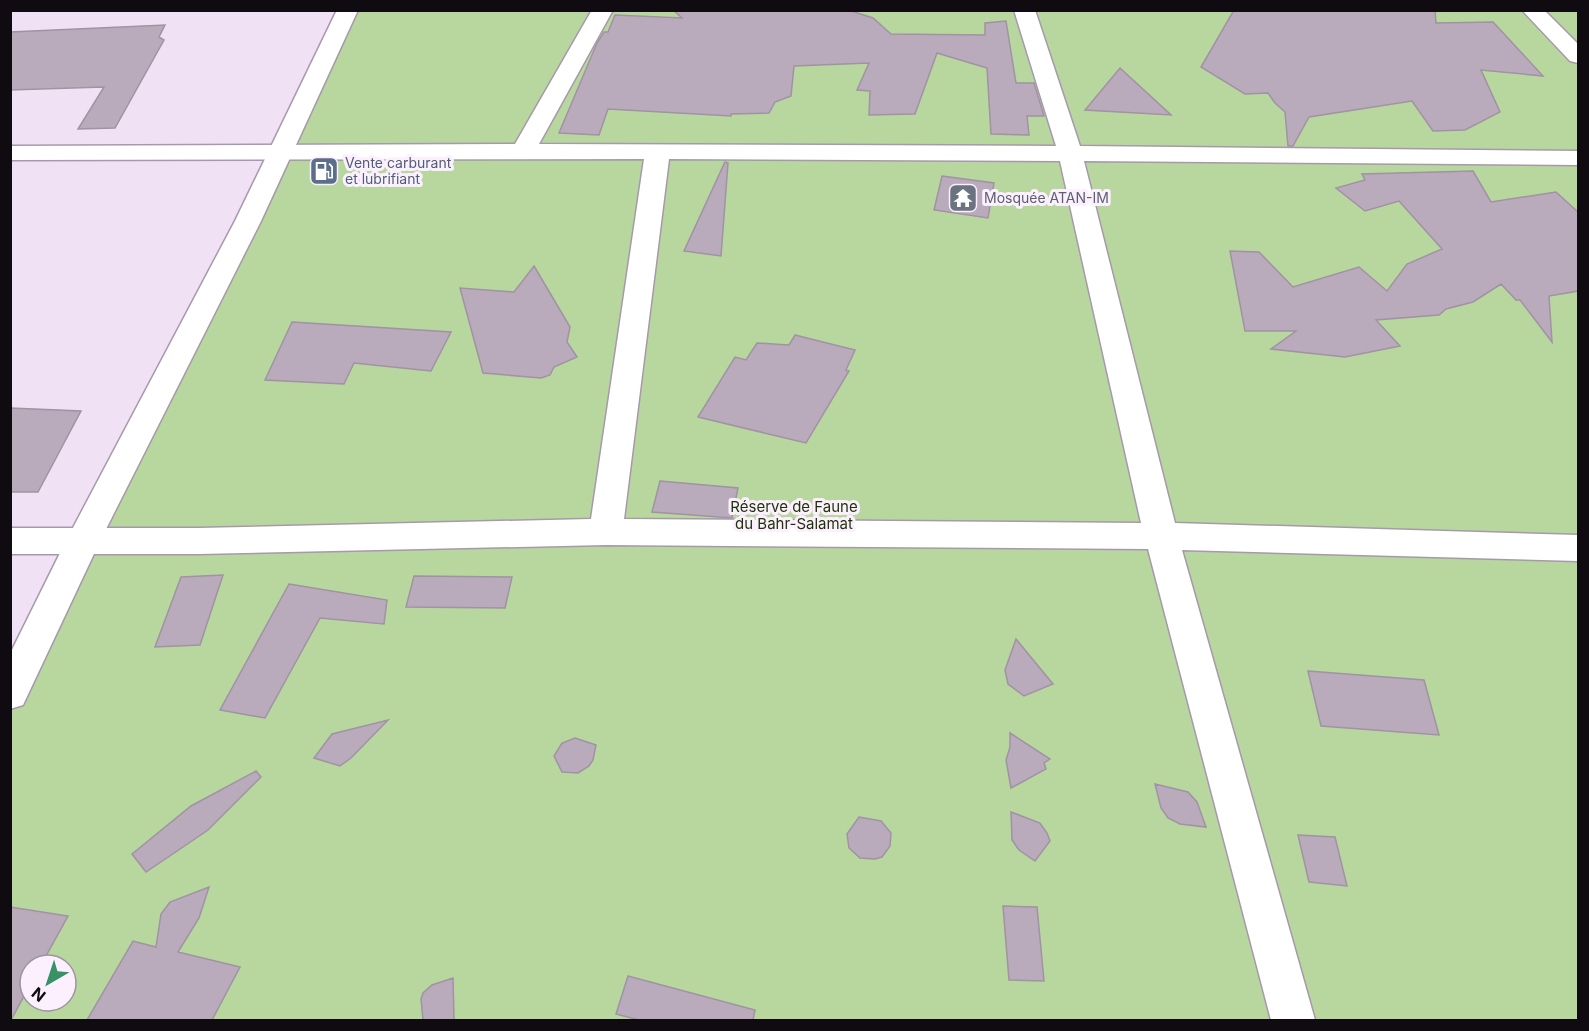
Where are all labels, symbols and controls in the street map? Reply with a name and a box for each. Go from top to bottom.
place label: Vente carburant et lubrifiant [345,154,452,187]
fuel station icon: Vente carburant et lubrifiant [308,155,340,187]
temple icon: Mosquée ATAN-IM [947,182,979,214]
place label: Mosquée ATAN-IM [984,189,1109,206]
park label: Réserve de Faune du Bahr-Salamat [730,497,858,533]
north arrow [18,953,78,1013]
text: N [28,983,50,1006]

